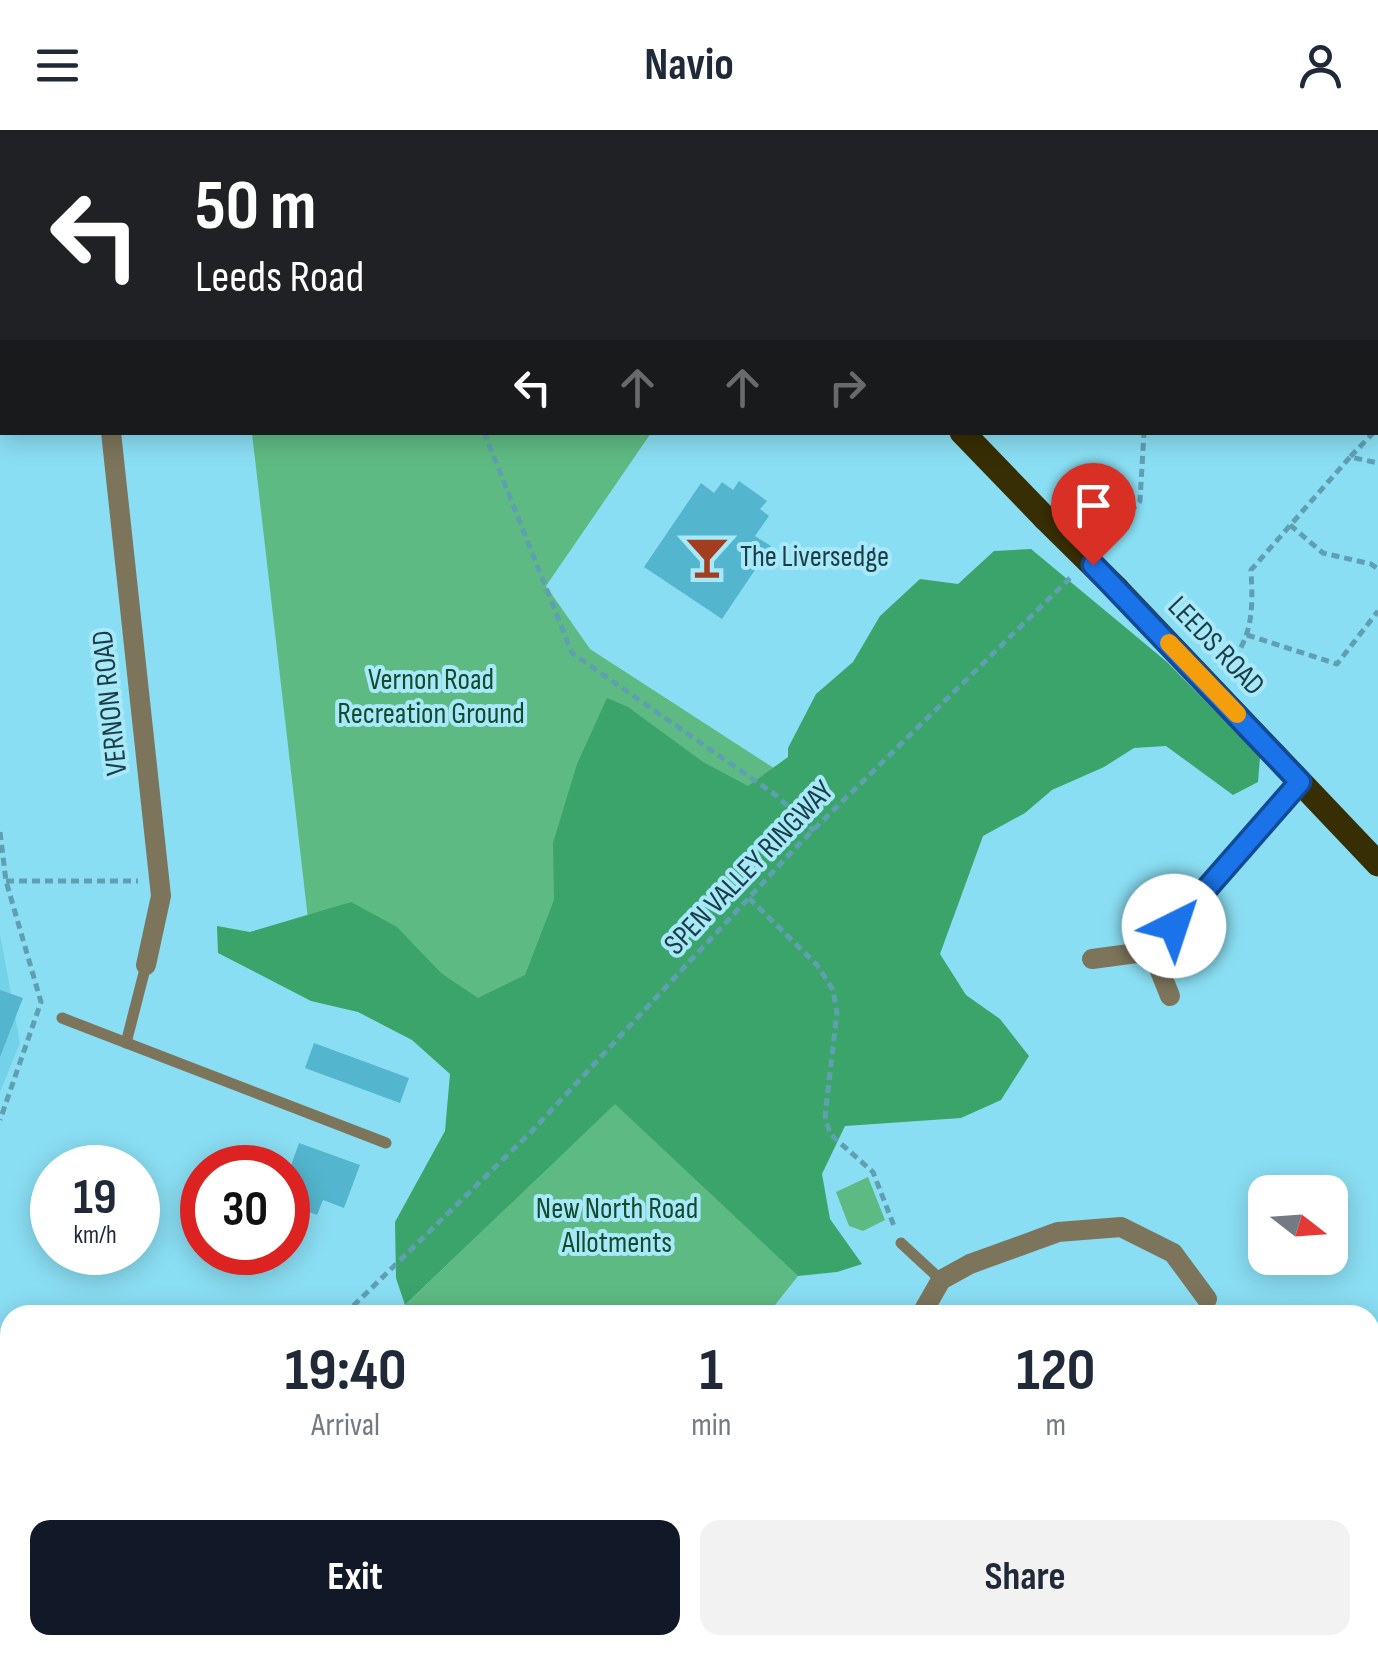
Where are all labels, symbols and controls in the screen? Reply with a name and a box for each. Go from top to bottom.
icon: menu [30,38,85,93]
text: Navio [644,38,734,93]
icon: person [1293,38,1348,93]
text: 50 m [195,165,316,249]
icon: left [30,170,160,300]
text: Leeds Road [195,250,364,305]
icon: left [505,360,560,415]
icon: ahead [610,360,665,415]
icon: ahead [715,360,770,415]
icon: right [820,360,875,415]
pin [1051,463,1136,566]
icon: arrive [1066,478,1121,533]
bar icon: The Liversedge [683,533,731,581]
place label: The Liversedge [740,539,889,575]
street label: LEEDS ROAD [1160,589,1272,703]
street label: VERNON ROAD [84,629,136,777]
park label: Vernon Road Recreation Ground [337,662,525,732]
street label: SPEN VALLEY RINGWAY [657,773,842,963]
position arrow [1122,874,1226,978]
speed limit sign: 30 [180,1145,310,1275]
text: 19 [73,1168,117,1228]
north arrow [1248,1175,1348,1275]
map controls [1248,1175,1348,1275]
park label: New North Road Allotments [536,1191,698,1261]
text: km/h [73,1220,117,1251]
text: 19:40 [285,1335,407,1407]
text: 1 [700,1335,723,1407]
text: 120 [1016,1335,1095,1407]
text: Arrival [311,1406,380,1445]
text: min [691,1406,731,1445]
text: m [1045,1406,1066,1445]
button: Exit [30,1520,680,1635]
button: Share [700,1520,1350,1635]

